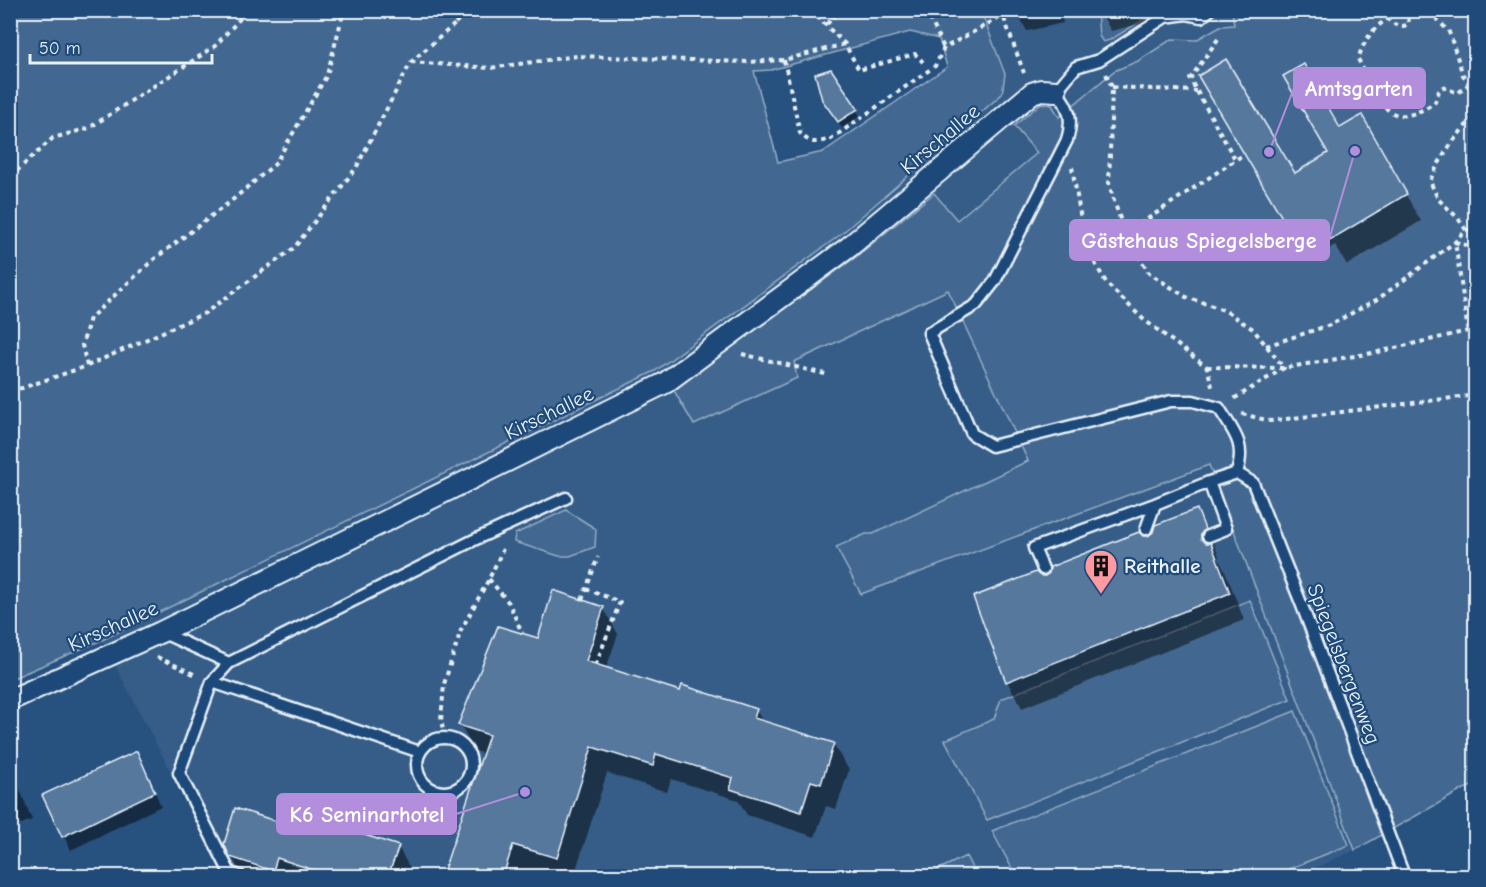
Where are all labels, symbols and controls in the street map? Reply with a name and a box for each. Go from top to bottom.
scale bar [30,27,212,65]
text: 50 m [39,38,81,59]
callout: Amtsgarten [1294,68,1425,108]
text: Amtsgarten [1305,76,1413,102]
street label: Kirschallee [896,99,984,179]
callout: Gästehaus Spiegelsberge [1070,220,1329,260]
text: Gästehaus Spiegelsberge [1081,228,1317,254]
street label: Kirschallee [501,381,597,445]
building icon: Reithalle [1083,548,1119,595]
place label: Reithalle [1124,554,1201,578]
street label: Spiegelsbergenweg [1302,581,1386,747]
street label: Kirschallee [64,596,162,656]
callout: K6 Seminarhotel [277,794,456,834]
text: K6 Seminarhotel [290,802,444,828]

